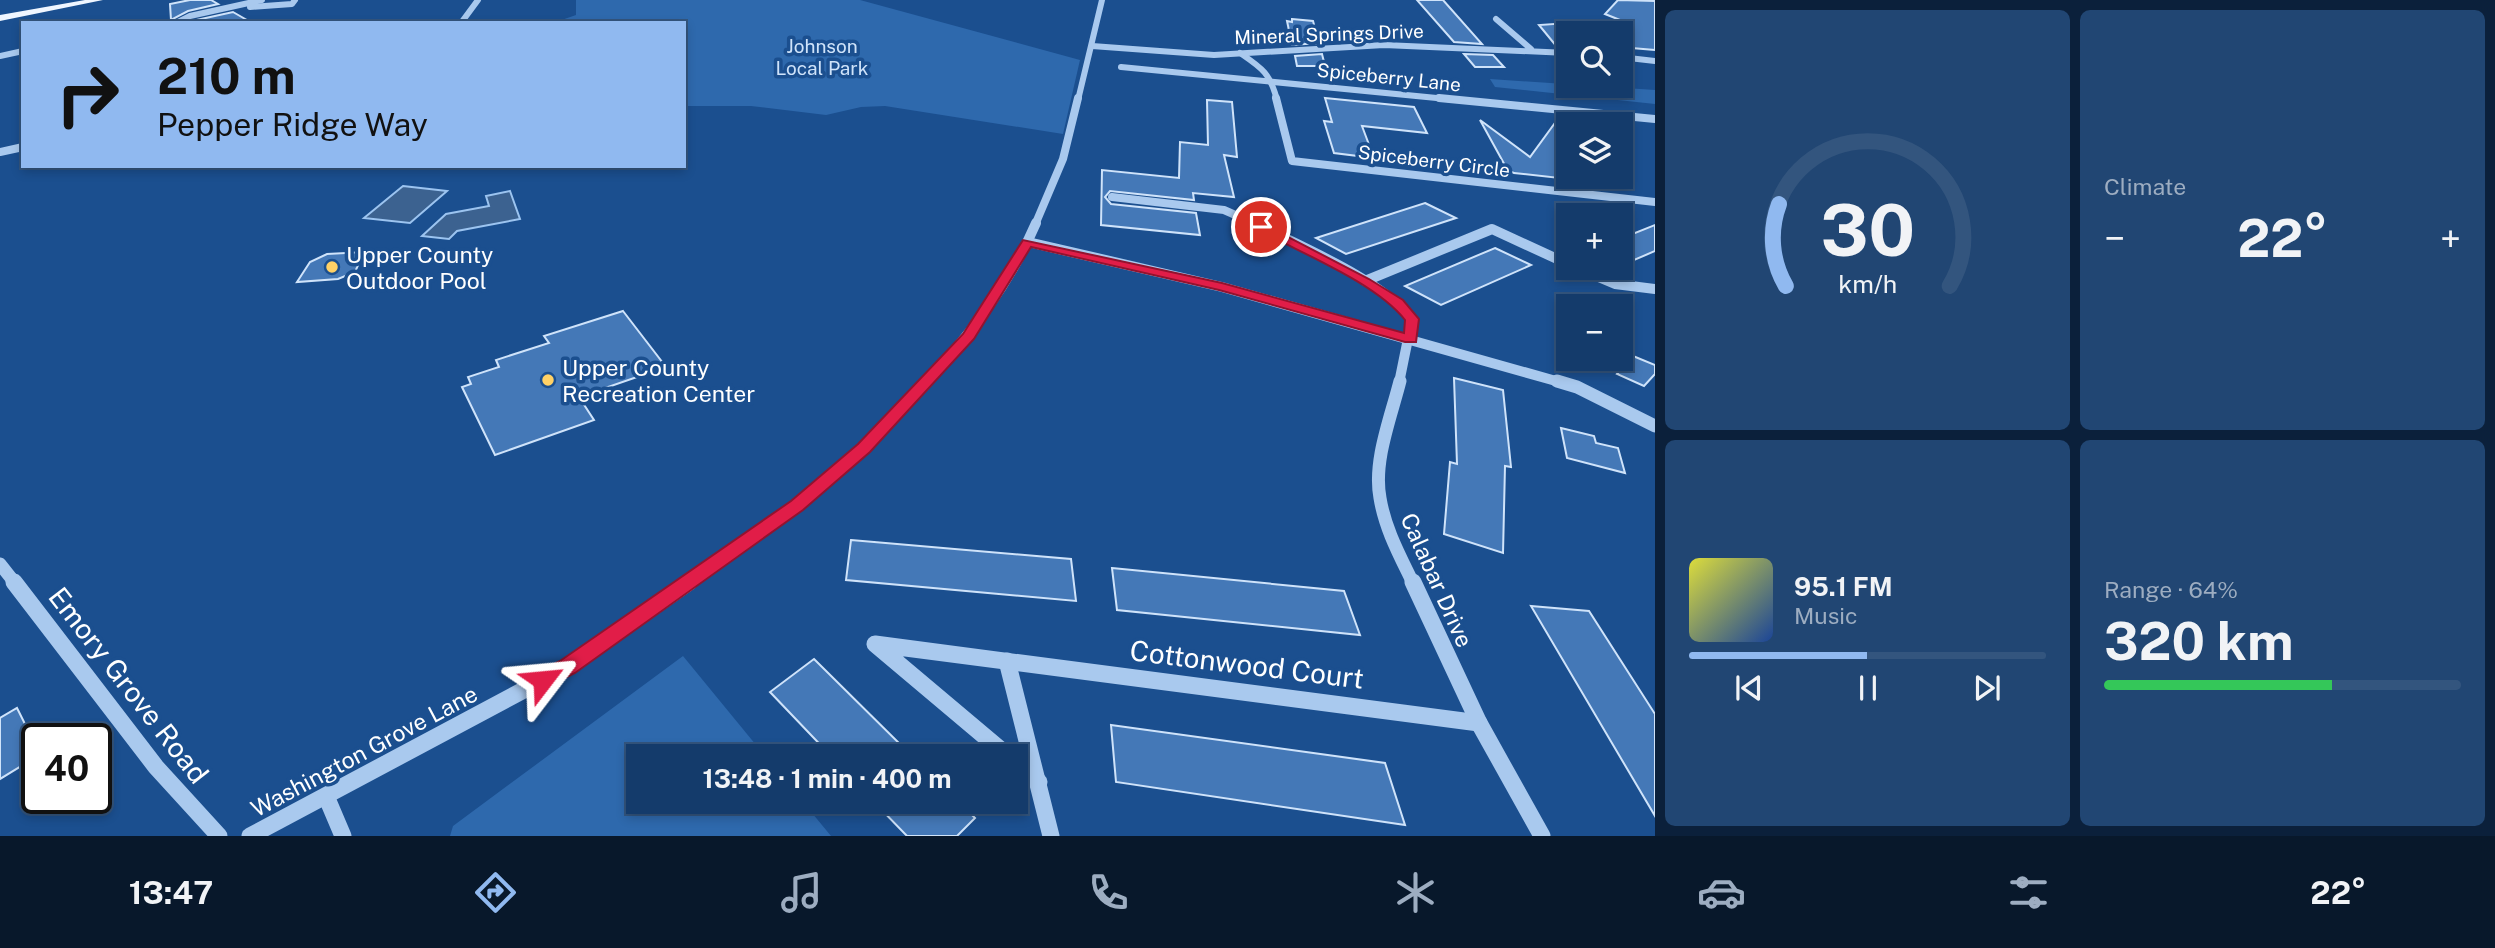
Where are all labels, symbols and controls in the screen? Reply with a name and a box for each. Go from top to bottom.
street label: Mineral Springs Drive [1234,20,1424,48]
map controls [1556,21,1633,371]
button: search [1556,21,1633,98]
park label: Johnson Local Park [776,35,869,79]
text: 210 m [157,47,296,105]
icon: right [42,49,133,140]
street label: Spiceberry Lane [1316,59,1462,95]
text: Pepper Ridge Way [157,106,428,143]
button: layers [1556,112,1633,189]
street label: Spiceberry Circle [1357,141,1511,181]
text: Climate [2104,173,2186,200]
text: 30 [1820,187,1915,272]
pin [1231,197,1291,257]
button: + [1556,203,1633,280]
icon: arrive [1242,208,1280,246]
text: 22° [2237,208,2328,269]
text: − [2104,216,2125,261]
text: + [2440,216,2461,261]
place label: Upper County Outdoor Pool [346,241,493,294]
marker: Upper County Outdoor Pool [324,259,340,275]
text: km/h [1838,269,1897,299]
button: − [1556,294,1633,371]
place label: Upper County Recreation Center [562,354,755,407]
marker: Upper County Recreation Center [540,372,556,388]
street label: Calabar Drive [1395,509,1479,651]
text: 95.1 FM [1794,571,1893,602]
text: Range · 64% [2104,576,2238,603]
street label: Emory Grove Road [42,580,216,790]
text: Music [1794,602,1858,629]
text: 320 km [2104,611,2294,672]
street label: Cottonwood Court [1128,633,1366,695]
position arrow [506,643,580,717]
icon: previous [1730,669,1768,707]
icon: pause [1849,669,1887,707]
icon: next [1968,669,2006,707]
street label: Washington Grove Lane [246,680,482,822]
speed limit sign: 40 [21,723,112,814]
text: 13:48 · 1 min · 400 m [703,763,951,794]
icon: directions [471,868,520,917]
icon: music [777,868,826,917]
icon: phone [1084,868,1133,917]
icon: climate [1391,868,1440,917]
icon: car [1697,868,1746,917]
icon: filters [2004,868,2053,917]
text: 13:47 [129,874,213,911]
text: 22° [2310,874,2366,911]

